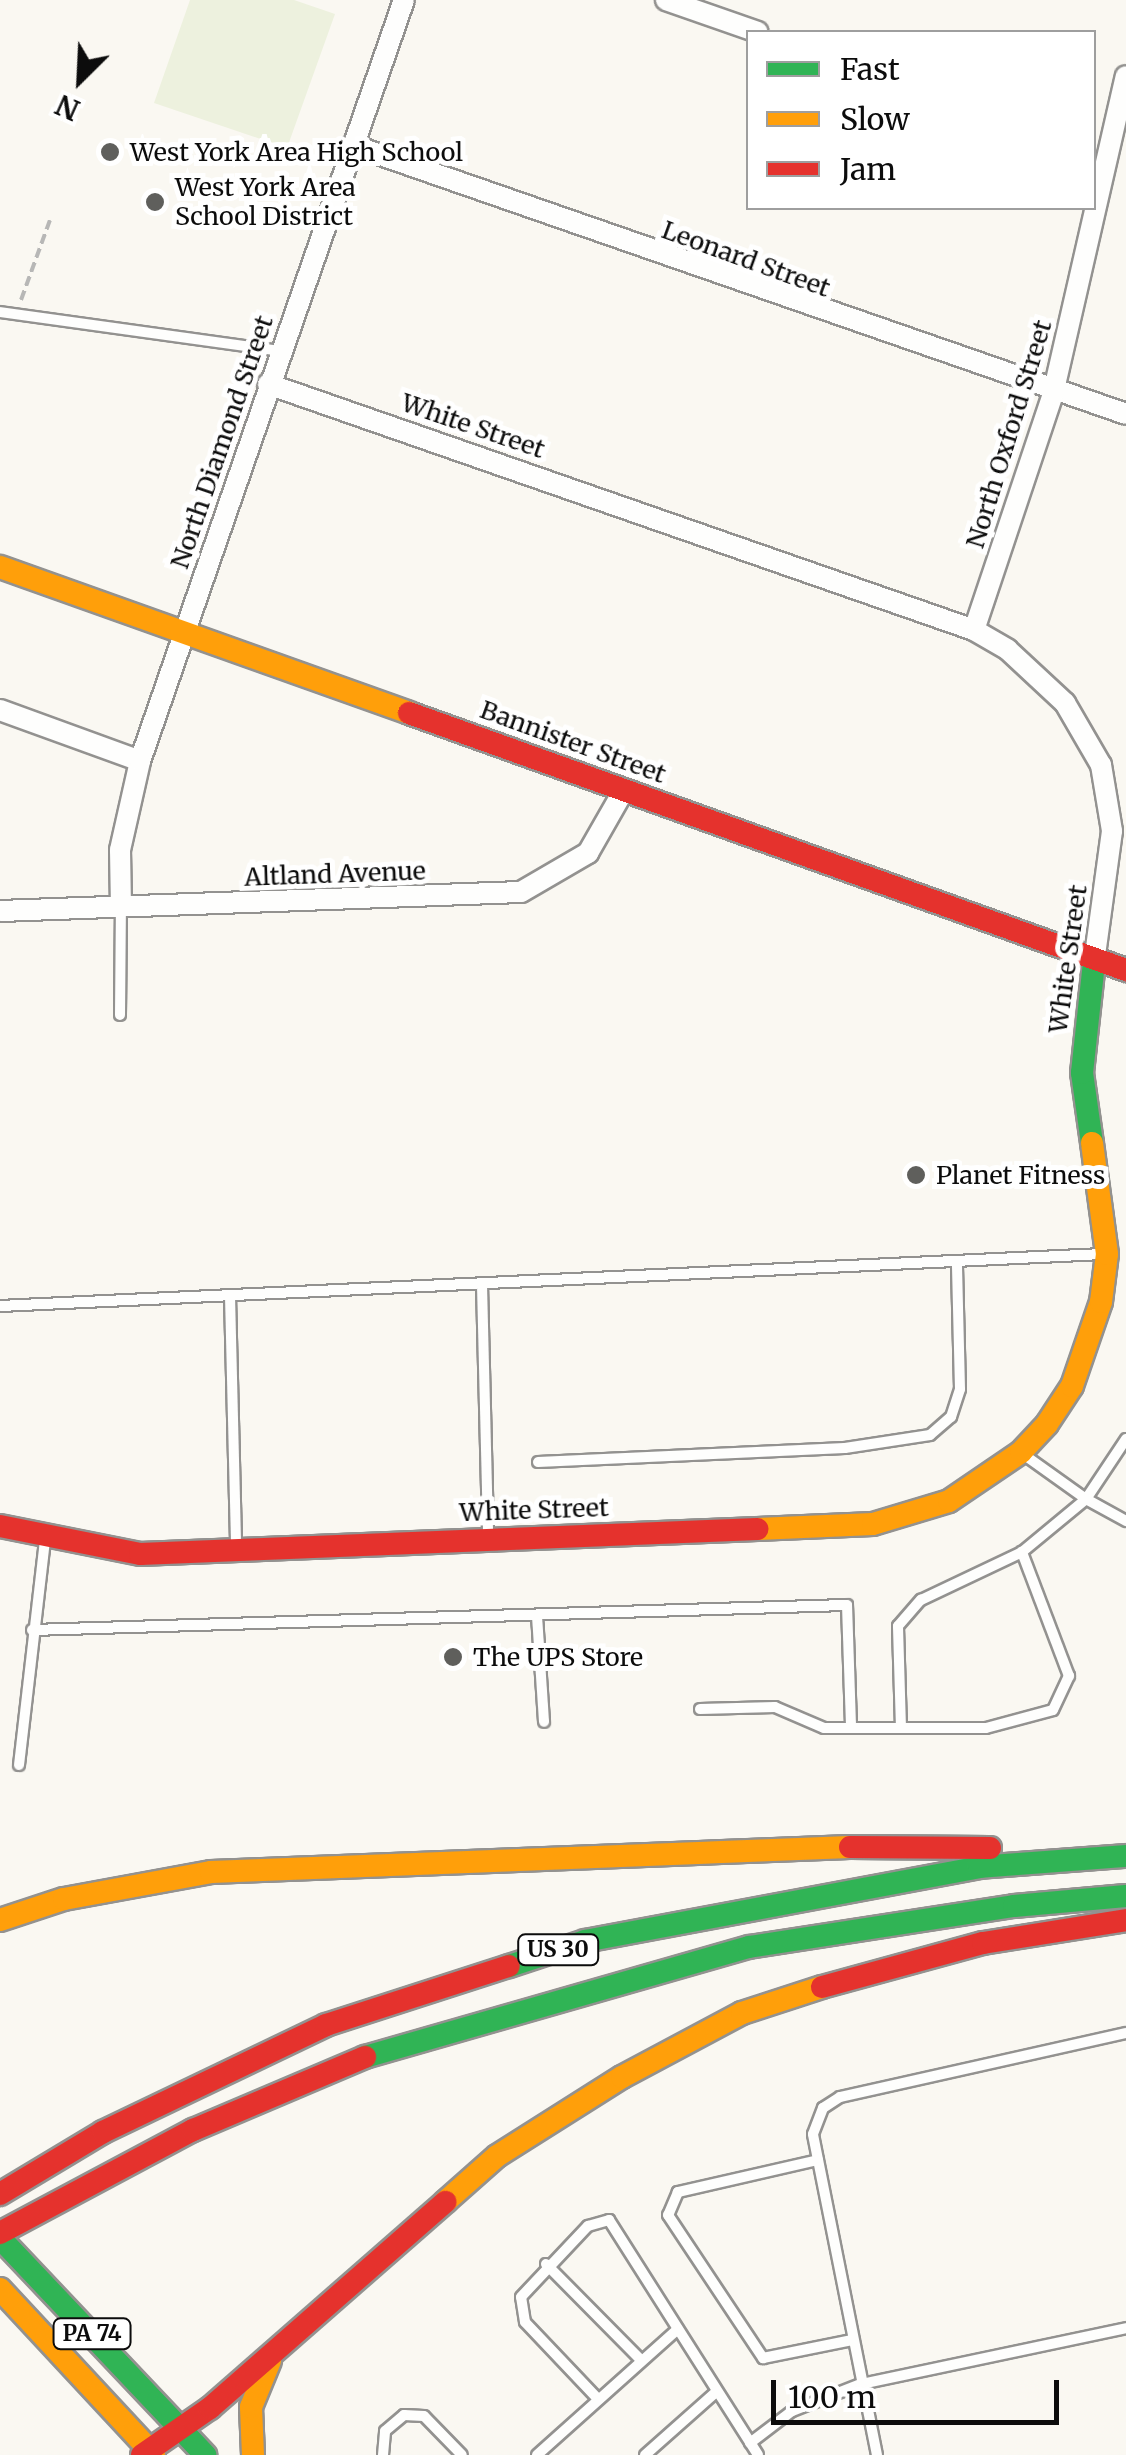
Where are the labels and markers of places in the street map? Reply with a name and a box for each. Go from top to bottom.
place label: West York Area High School [130,137,463,167]
marker: West York Area High School [99,141,121,163]
place label: West York Area School District [175,173,356,232]
marker: West York Area School District [144,191,166,213]
place label: Planet Fitness [936,1160,1105,1190]
marker: Planet Fitness [905,1164,927,1186]
place label: The UPS Store [473,1642,643,1672]
marker: The UPS Store [442,1646,464,1668]

